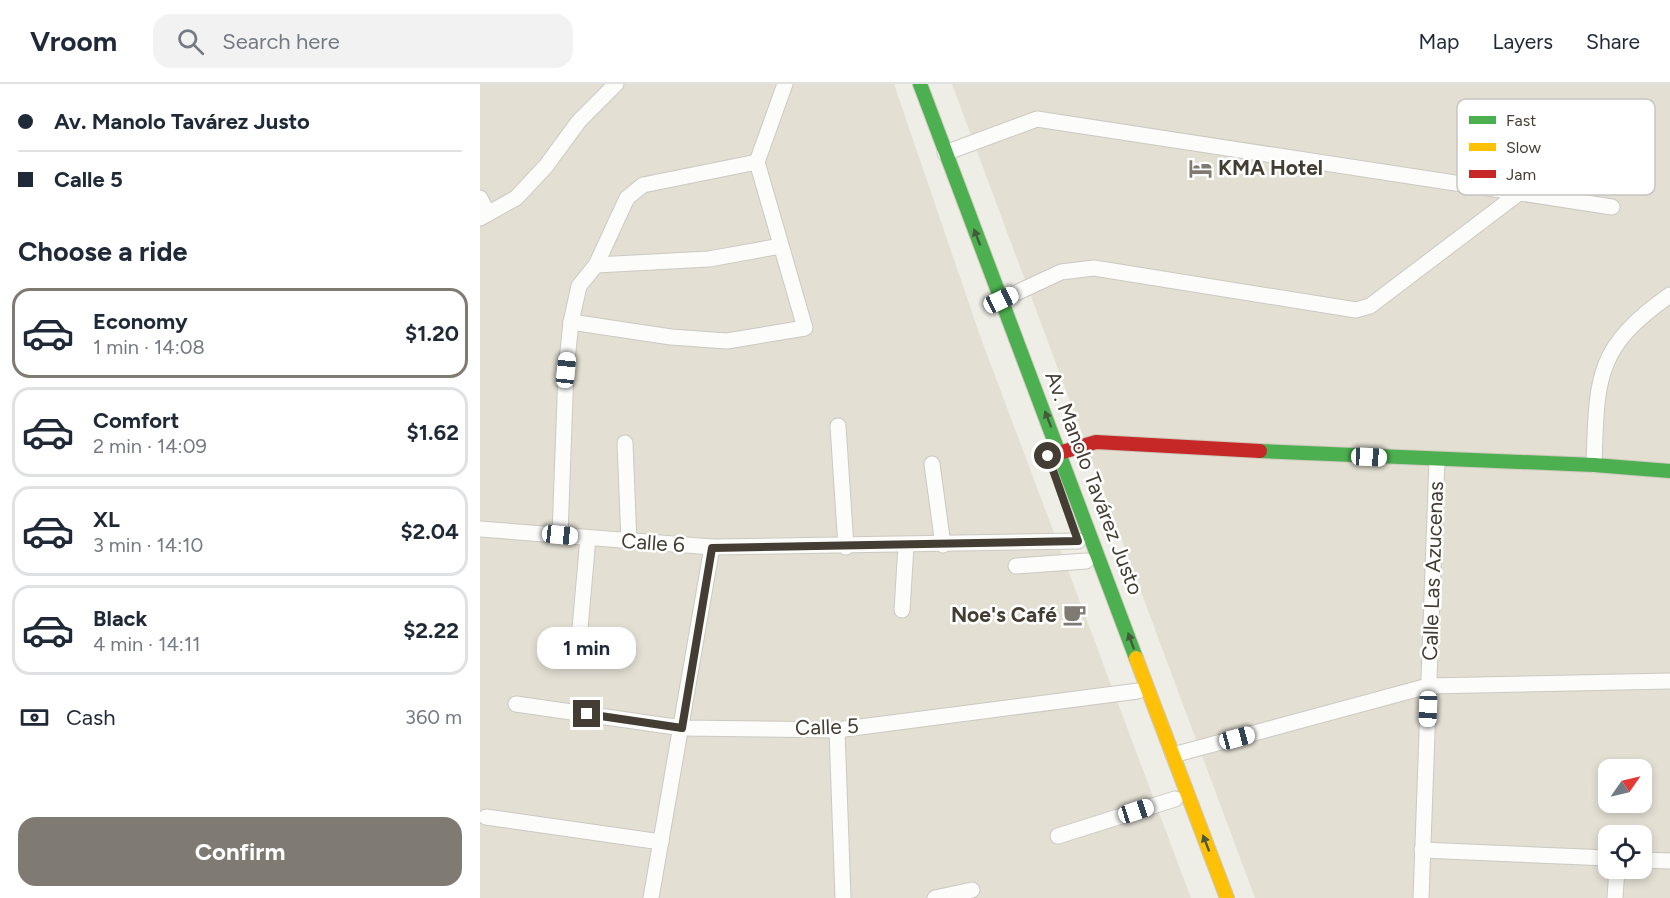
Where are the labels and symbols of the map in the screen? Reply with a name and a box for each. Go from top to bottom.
legend [1457,99,1655,195]
text: Fast [1506,111,1536,130]
text: Slow [1506,138,1541,157]
hotel icon: KMA Hotel [1187,155,1213,181]
place label: KMA Hotel [1218,155,1323,180]
text: Jam [1506,165,1536,184]
one-way arrow [972,228,982,246]
car [981,284,1021,316]
car [555,351,577,389]
street label: Av. Manolo Tavárez Justo [1040,367,1149,598]
one-way arrow [1042,410,1052,428]
route start [1034,442,1061,469]
car [1351,447,1387,467]
street label: Calle Las Azucenas [1417,481,1448,661]
car [541,524,579,546]
street label: Calle 6 [620,528,686,557]
place label: Noe's Café [951,602,1057,627]
cafe icon: Noe's Café [1062,602,1088,628]
callout: 1 min [537,627,636,669]
one-way arrow [1125,632,1135,650]
car [1418,691,1438,727]
route end [573,700,600,727]
street label: Calle 5 [795,713,859,740]
car [1217,725,1257,751]
north arrow [1598,759,1652,813]
car [1116,797,1156,825]
one-way arrow [1201,834,1210,852]

